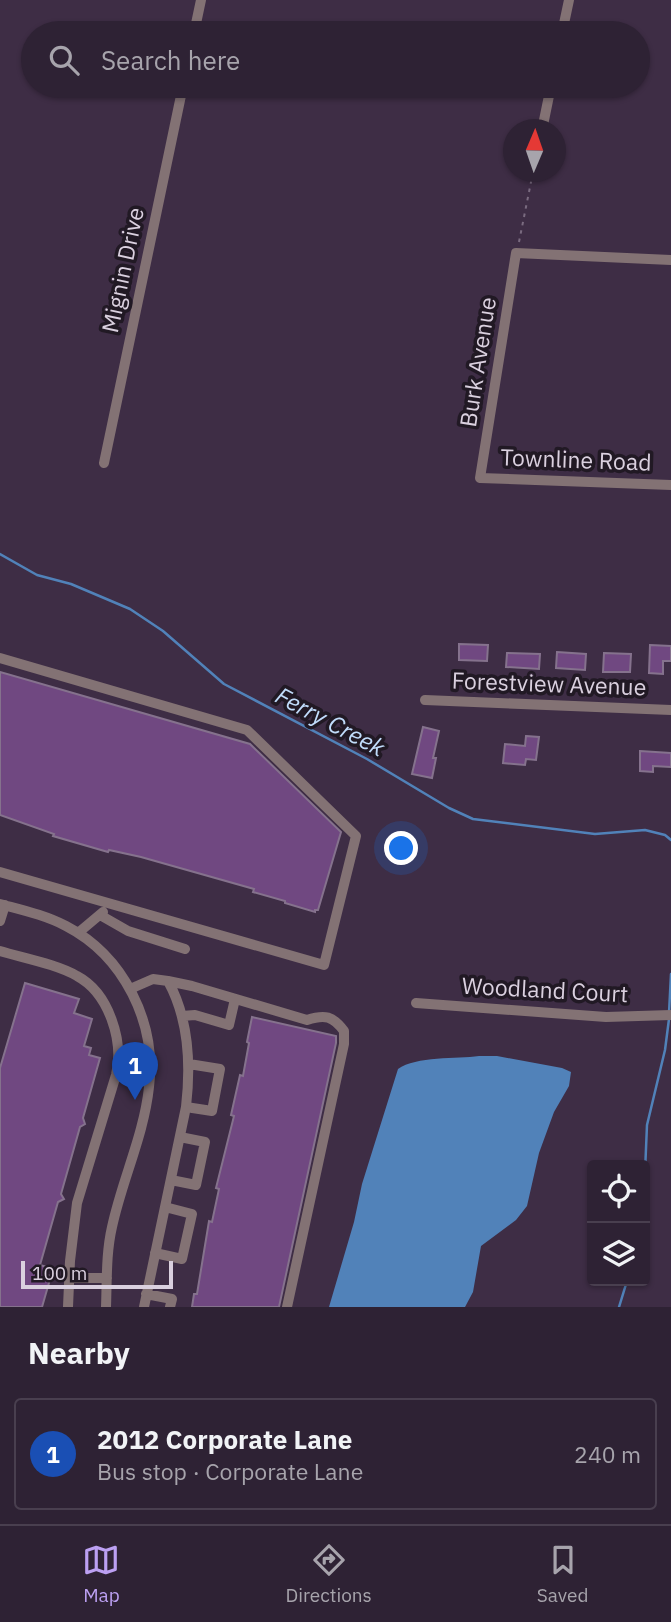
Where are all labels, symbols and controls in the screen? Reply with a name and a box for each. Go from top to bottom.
search box [21,21,650,98]
icon: search [45,41,83,79]
text: Search here [101,43,240,77]
north arrow [503,119,566,182]
street label: Mignin Drive [94,204,150,335]
street label: Burk Avenue [452,295,502,429]
street label: Townline Road [500,441,652,477]
street label: Forestview Avenue [451,665,647,701]
water label: Ferry Creek [270,679,391,764]
your location [384,831,418,865]
street label: Woodland Court [461,970,629,1008]
pin: 1 [112,1042,158,1100]
map controls [587,1160,650,1286]
button: locate [587,1160,650,1223]
button: layers [587,1223,650,1286]
scale bar [21,1258,173,1290]
text: 100 m [32,1261,87,1285]
text: Nearby [28,1333,130,1372]
text: 2012 Corporate Lane [97,1422,352,1456]
text: 1 [46,1439,60,1469]
text: 240 m [574,1439,641,1469]
text: Bus stop · Corporate Lane [97,1456,363,1486]
tab: Map [82,1541,120,1607]
tab: Directions [285,1541,372,1607]
tab: Saved [537,1541,589,1607]

